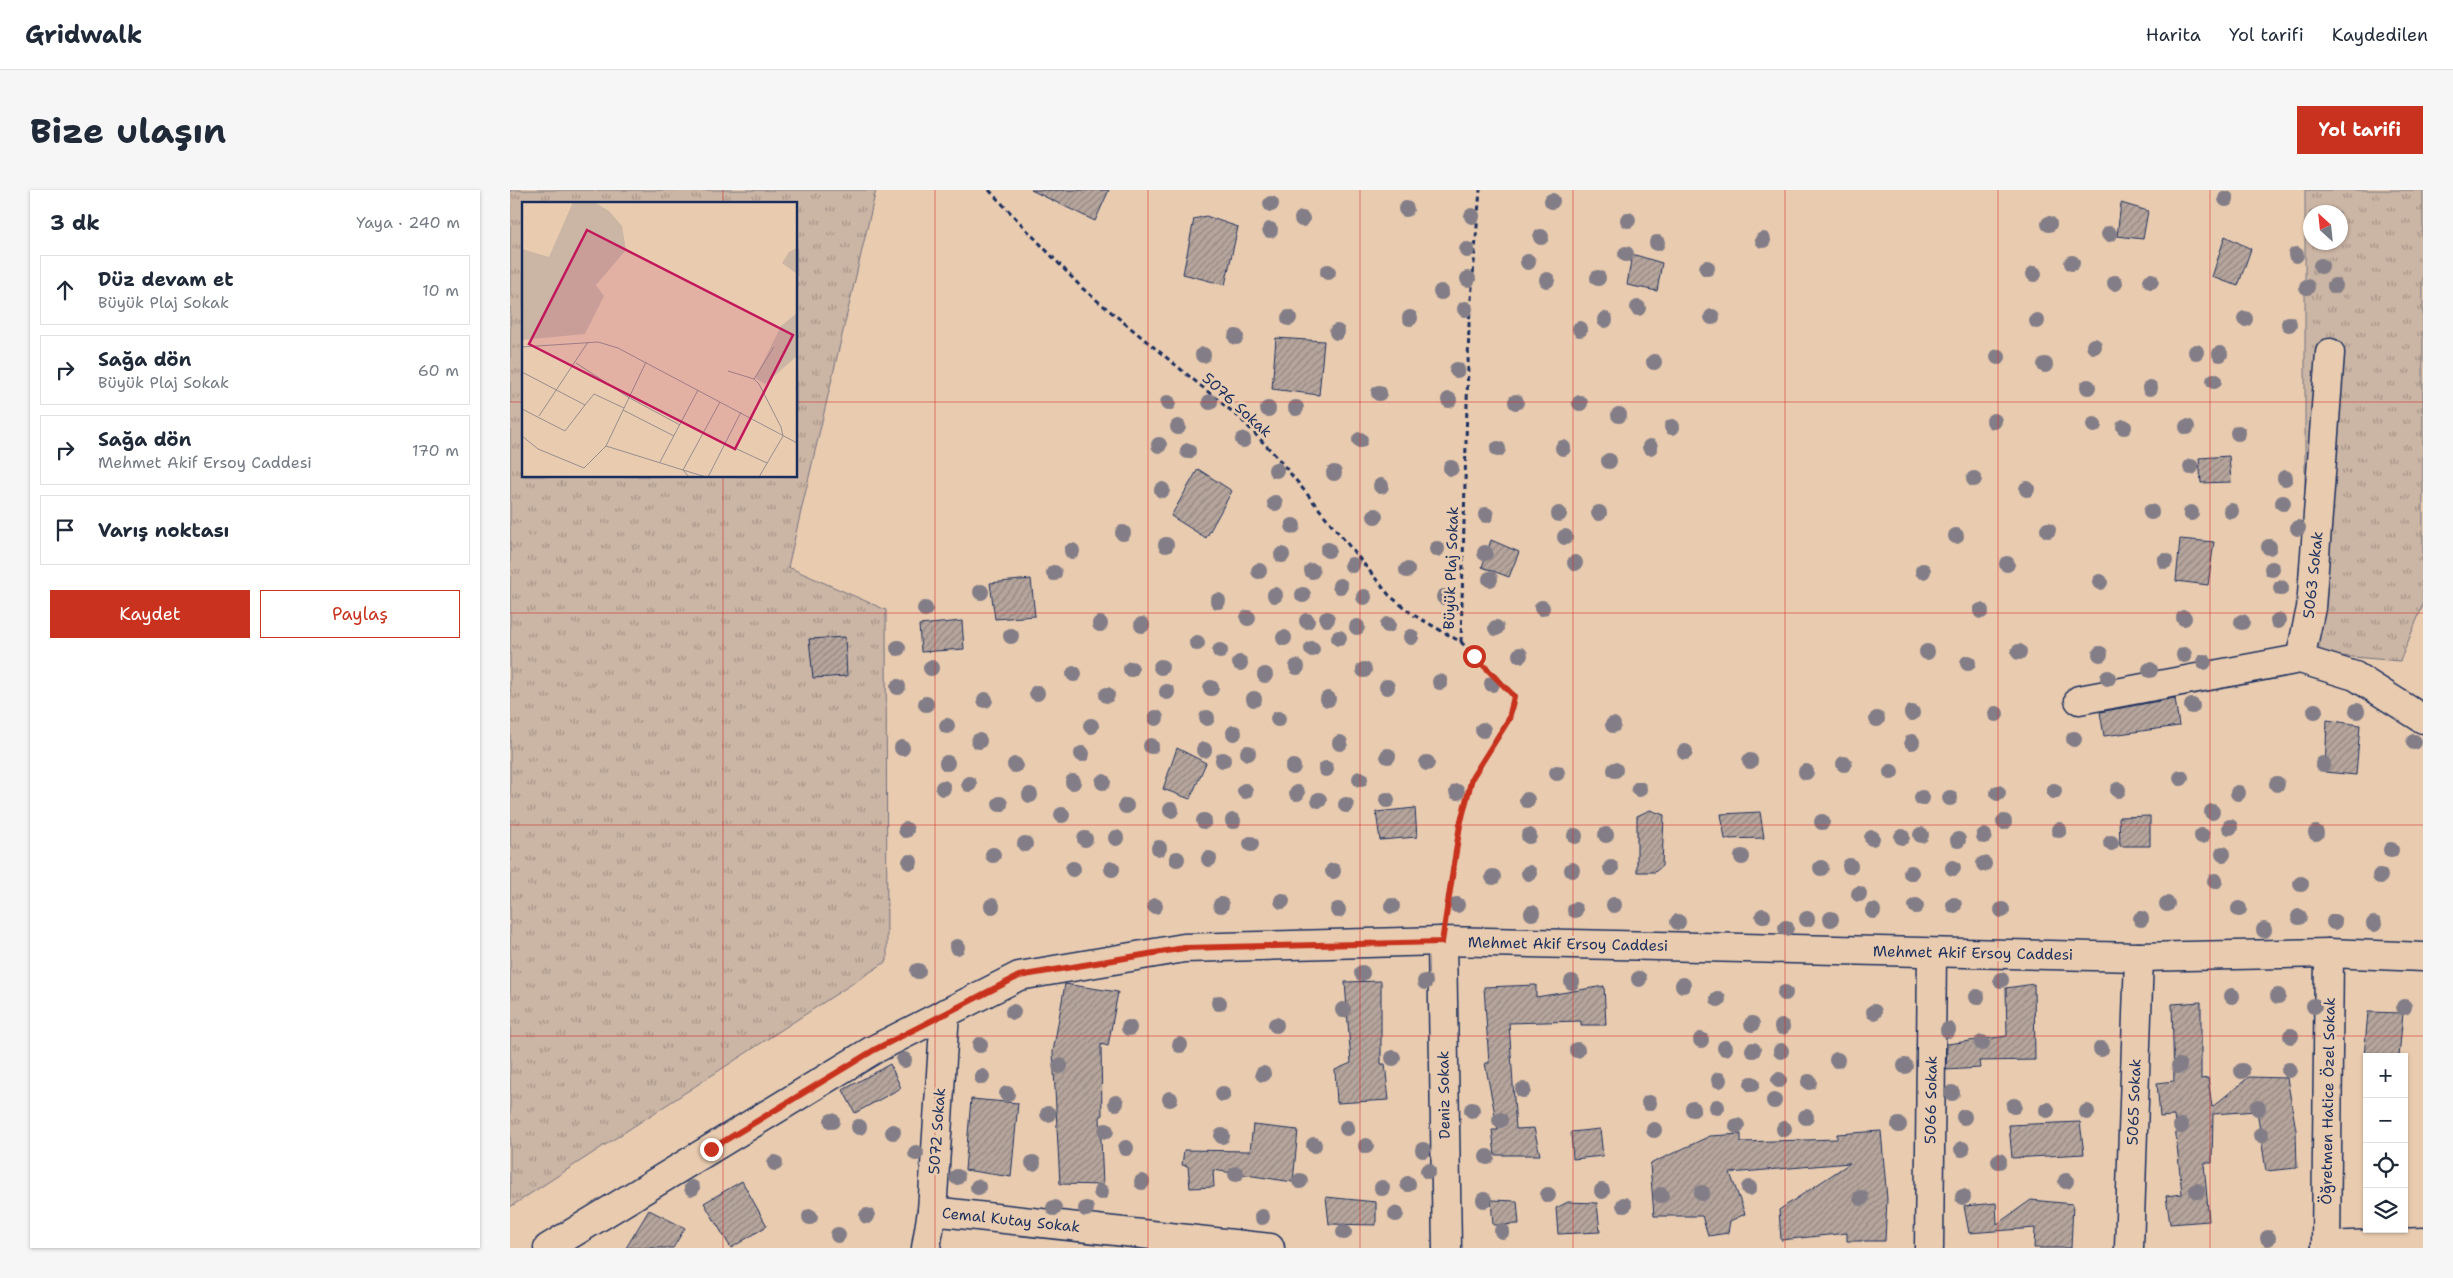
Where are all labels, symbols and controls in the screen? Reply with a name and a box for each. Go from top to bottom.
text: Gridwalk [25,19,142,51]
text: Harita [2146,23,2201,47]
text: Yol tarifi [2229,23,2304,47]
text: Kaydedilen [2332,23,2428,47]
button: Yol tarifi [2297,106,2423,154]
text: Bize ulaşın [30,107,226,154]
inset map [522,202,798,478]
north arrow [2303,205,2348,250]
text: 3 dk [50,209,100,237]
text: Yaya · 240 m [356,212,460,233]
text: Düz devam et [98,267,234,292]
icon: ahead [51,276,79,304]
text: 10 m [422,280,459,301]
text: Büyük Plaj Sokak [98,292,229,313]
text: Sağa dön [98,347,191,372]
icon: right [51,356,79,384]
text: 60 m [418,360,459,381]
street label: 5076 Sokak [1198,368,1276,442]
text: Büyük Plaj Sokak [98,372,229,393]
text: Sağa dön [98,427,191,452]
icon: right [51,436,79,464]
text: 170 m [412,440,459,461]
text: Mehmet Akif Ersoy Caddesi [98,452,312,473]
street label: Büyük Plaj Sokak [1439,506,1463,630]
icon: arrive [51,516,79,544]
text: Varış noktası [98,518,229,543]
street label: 5063 Sokak [2298,530,2328,620]
button: Kaydet [50,590,250,638]
button: Paylaş [260,590,460,638]
route start [1463,645,1486,668]
street label: Mehmet Akif Ersoy Caddesi [1468,932,1668,956]
street label: Mehmet Akif Ersoy Caddesi [1873,941,2073,965]
street label: Öğretmen Hatice Özel Sokak [2316,997,2340,1205]
street label: Deniz Sokak [1433,1051,1455,1139]
map controls [2363,1053,2408,1233]
button: + [2363,1053,2408,1098]
street label: 5066 Sokak [1920,1056,1942,1144]
street label: 5065 Sokak [2122,1058,2146,1146]
street label: 5072 Sokak [924,1087,950,1175]
button: − [2363,1098,2408,1143]
route end [700,1138,723,1161]
button: locate [2363,1143,2408,1188]
button: layers [2363,1188,2408,1233]
street label: Cemal Kutay Sokak [941,1203,1081,1237]

